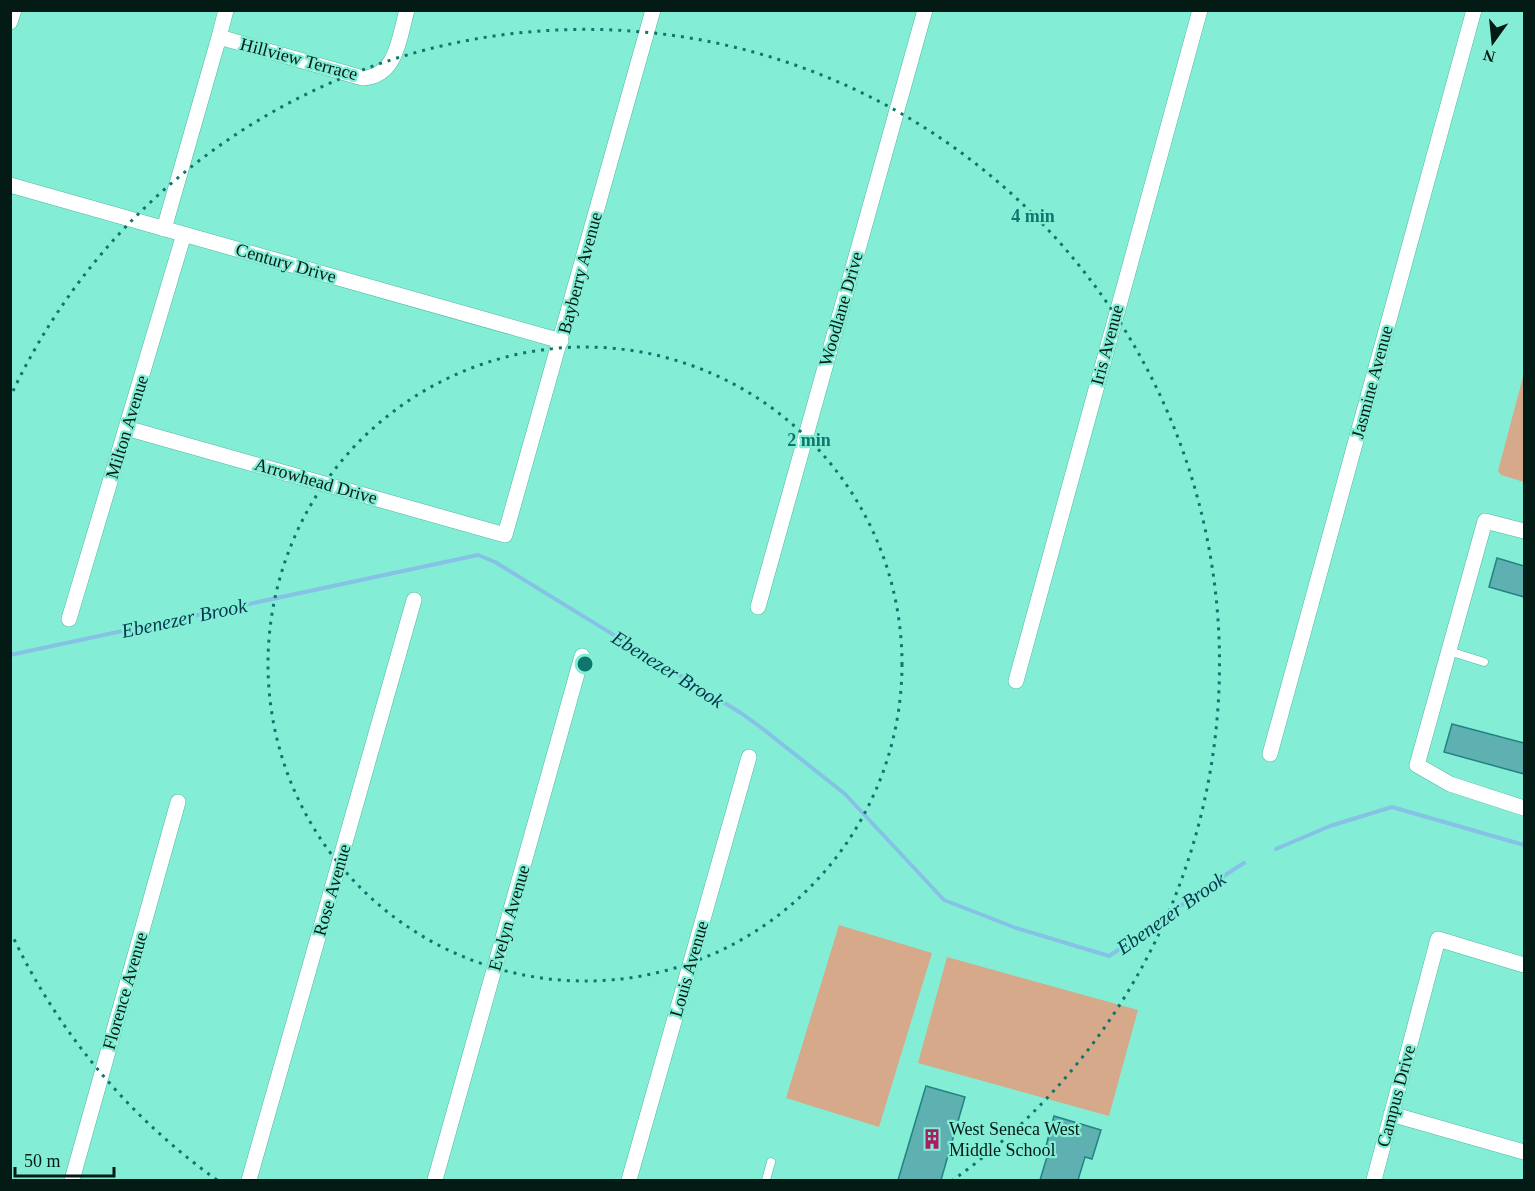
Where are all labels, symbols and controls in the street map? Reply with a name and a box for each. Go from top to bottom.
north arrow [1463,12,1523,72]
street label: Hillview Terrace [238,34,360,84]
text: N [1481,46,1497,66]
text: 4 min [1011,206,1055,226]
street label: Bayberry Avenue [554,210,606,336]
street label: Century Drive [234,239,338,287]
street label: Woodlane Drive [815,250,867,368]
street label: Iris Avenue [1087,303,1127,387]
street label: Jasmine Avenue [1347,323,1397,441]
street label: Milton Avenue [102,373,152,481]
text: 2 min [787,430,831,450]
street label: Arrowhead Drive [252,454,380,508]
water label: Ebenezer Brook [118,594,250,642]
water label: Ebenezer Brook [607,625,729,713]
centre of rings [575,654,595,674]
street label: Rose Avenue [309,842,355,938]
street label: Evelyn Avenue [484,863,534,973]
water label: Ebenezer Brook [1112,867,1230,959]
street label: Louis Avenue [666,919,712,1019]
street label: Florence Avenue [99,930,151,1052]
street label: Campus Drive [1373,1043,1419,1149]
place label: West Seneca West Middle School [949,1119,1080,1160]
building icon: West Seneca West Middle School [920,1127,944,1151]
scale bar [15,1140,114,1178]
text: 50 m [24,1151,61,1171]

